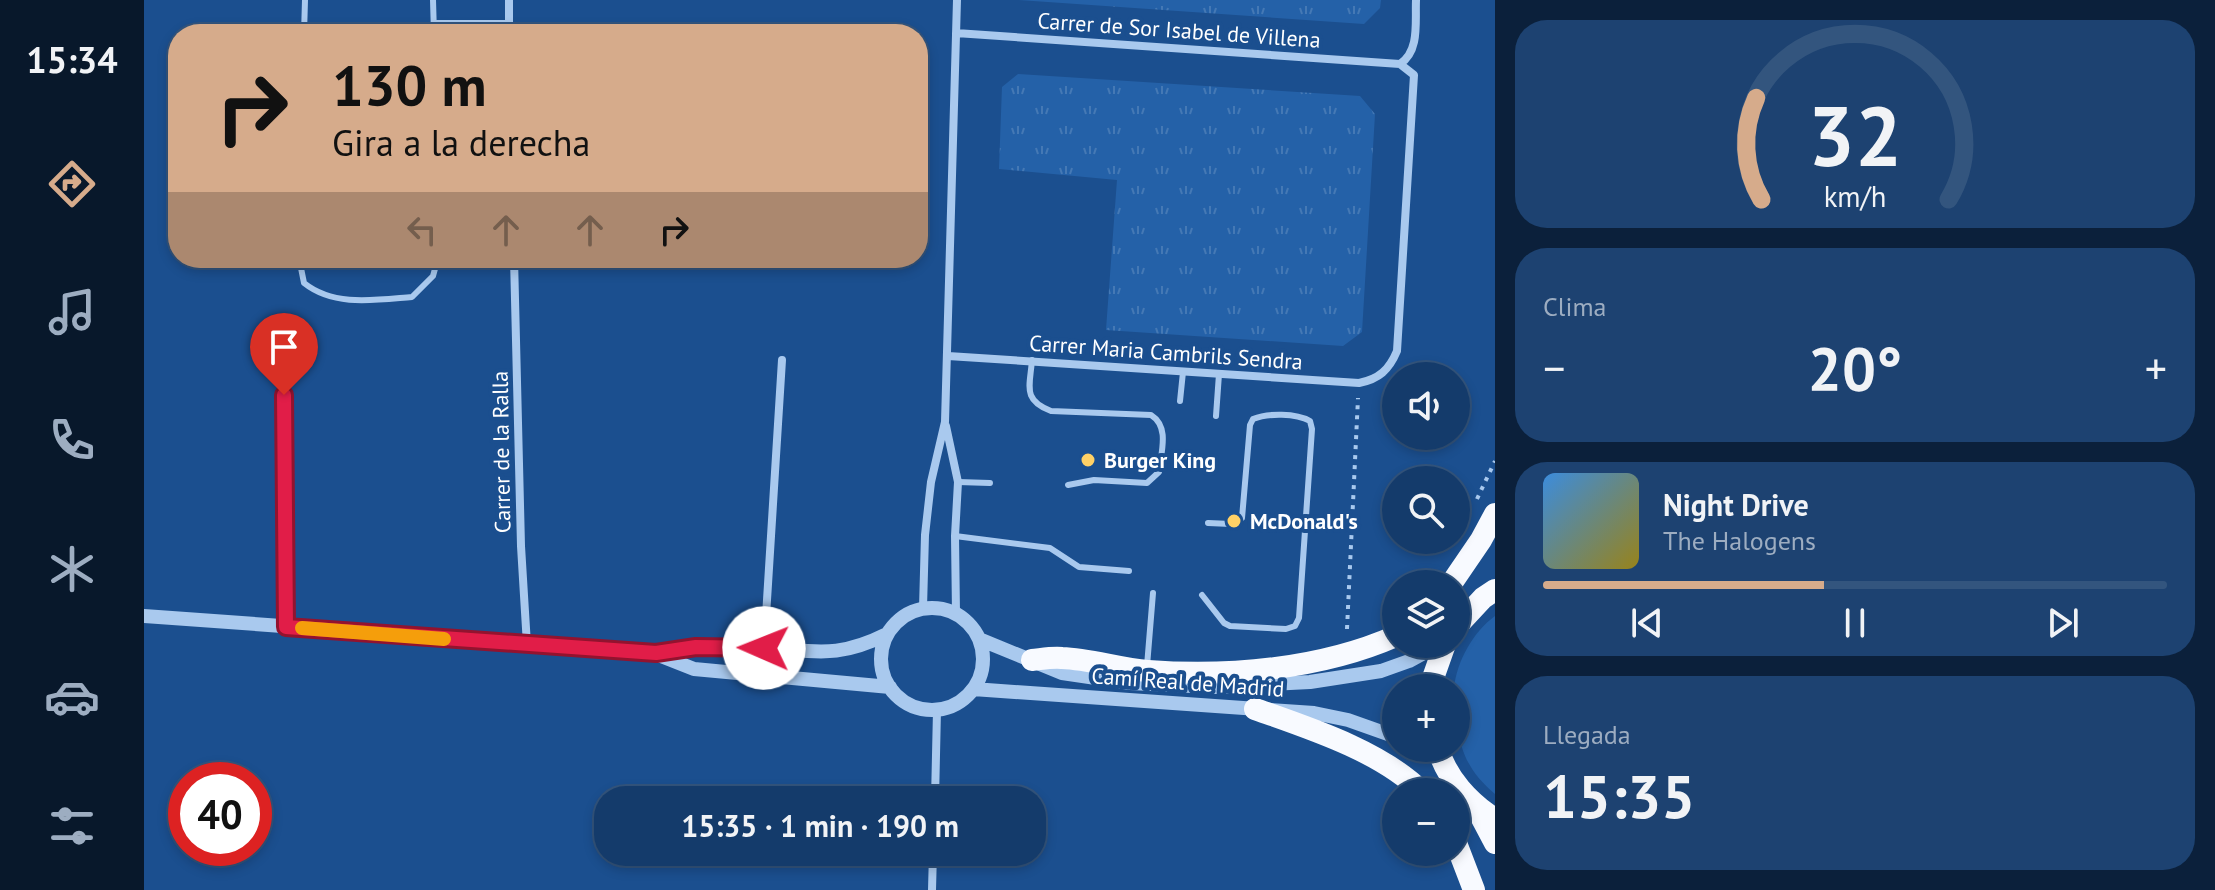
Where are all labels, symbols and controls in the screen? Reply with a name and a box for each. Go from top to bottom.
street label: Carrer de Sor Isabel de Villena [1036,6,1322,54]
text: 15:34 [26,36,118,83]
text: 130 m [332,49,487,121]
icon: right [200,56,304,160]
text: 32 [1808,81,1902,189]
text: Gira a la derecha [332,119,590,166]
icon: directions [44,156,100,212]
text: km/h [1824,178,1886,215]
icon: left [400,208,444,252]
icon: ahead [484,208,528,252]
icon: ahead [568,208,612,252]
icon: right [652,208,696,252]
icon: music [44,284,100,340]
text: Clima [1543,290,1606,323]
pin [250,313,318,395]
icon: arrive [262,325,306,369]
street label: Carrer Maria Cambrils Sendra [1028,328,1304,376]
text: 20° [1808,329,1902,407]
text: − [1543,339,1565,396]
text: + [2145,339,2167,396]
map controls [1382,362,1470,866]
button: sound [1382,362,1470,450]
street label: Carrer de la Ralla [486,371,516,533]
icon: phone [44,412,100,468]
place label: Burger King [1104,446,1216,474]
marker: Burger King [1079,451,1097,469]
button: search [1382,466,1470,554]
text: Night Drive [1663,485,1809,524]
place label: McDonald's [1250,507,1358,535]
marker: McDonald's [1225,512,1243,530]
text: The Halogens [1663,524,1816,557]
icon: climate [44,541,100,597]
button: layers [1382,570,1470,658]
icon: previous [1625,601,1669,645]
icon: pause [1833,601,1877,645]
icon: next [2041,601,2085,645]
position arrow [722,606,806,690]
street label: Camí Real de Madrid [1091,661,1285,703]
icon: car [44,669,100,725]
button: + [1382,674,1470,762]
text: Llegada [1543,718,1631,751]
text: 15:35 [1543,757,1695,835]
speed limit sign: 40 [168,762,272,866]
button: − [1382,778,1470,866]
icon: filters [44,798,100,854]
text: 15:35 · 1 min · 190 m [681,806,959,845]

